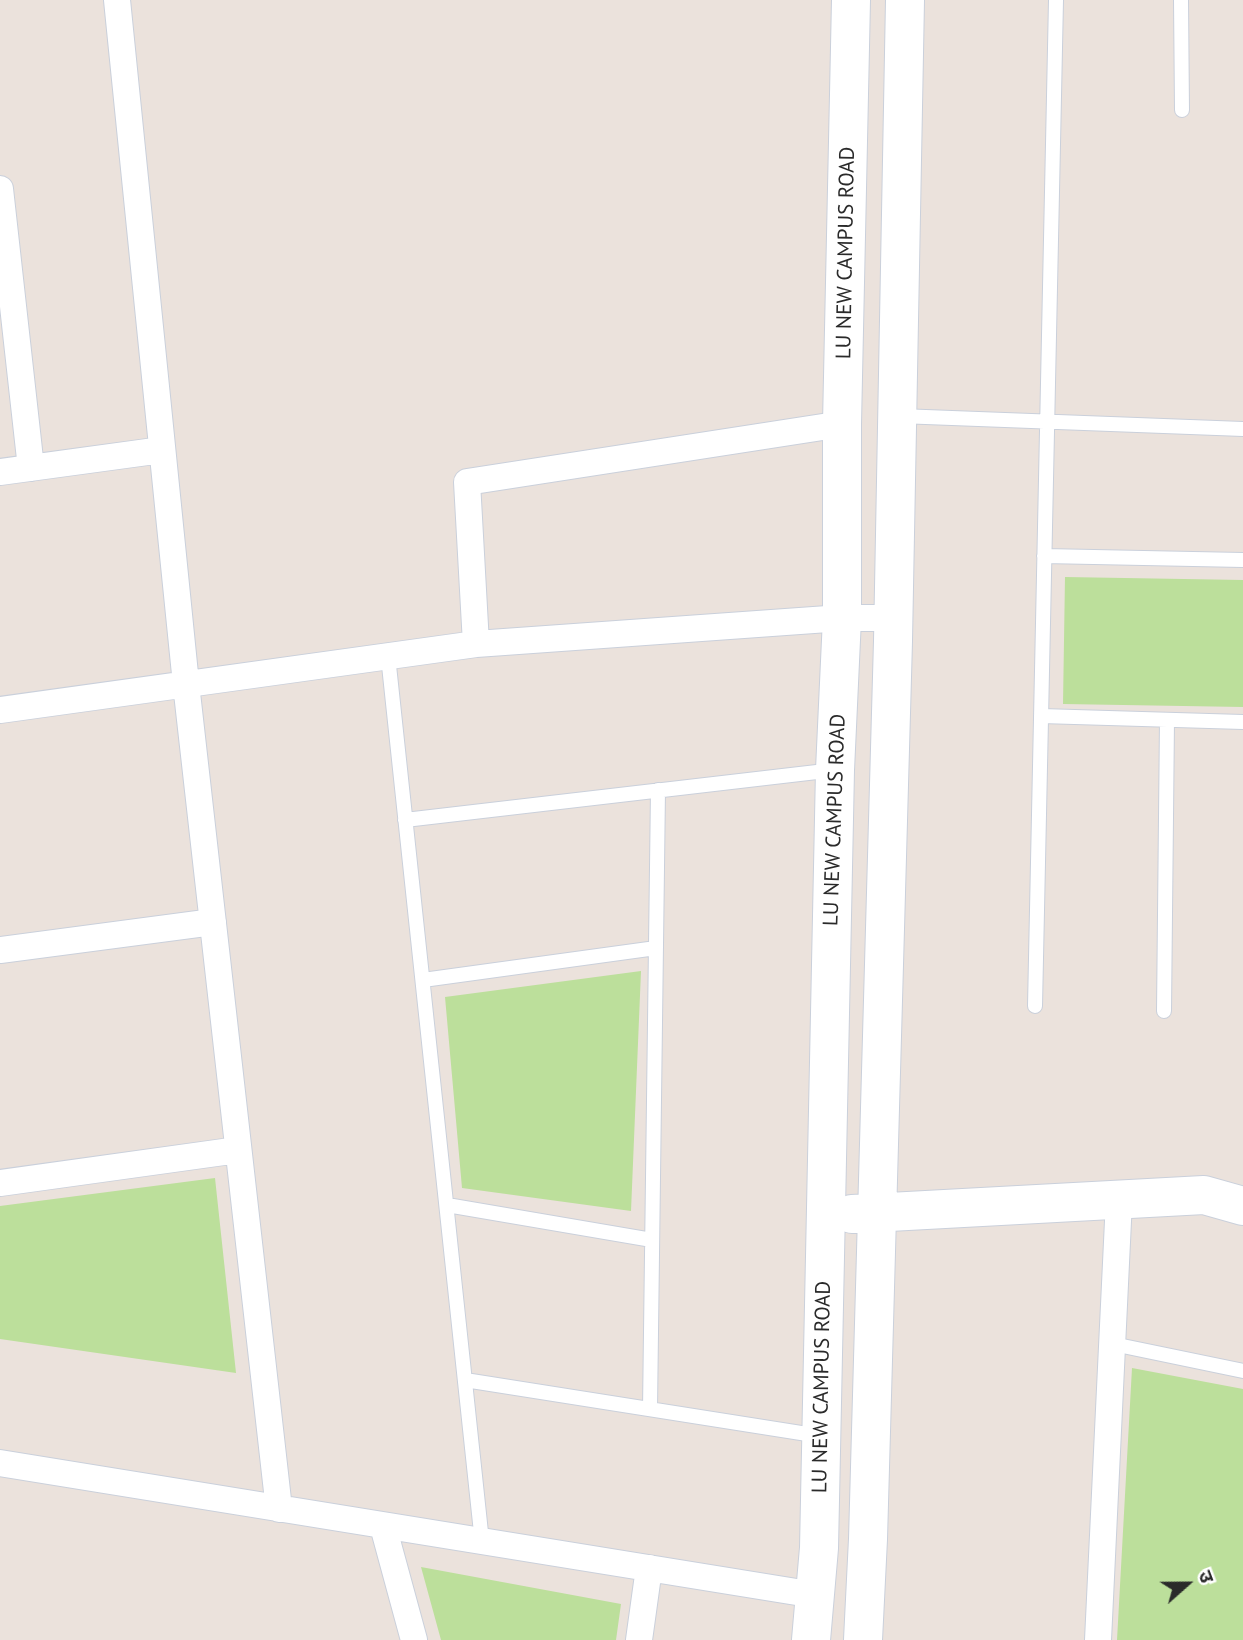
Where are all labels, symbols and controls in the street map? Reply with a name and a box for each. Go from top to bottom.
street label: LU NEW CAMPUS ROAD [832,147,860,359]
street label: LU NEW CAMPUS ROAD [819,713,851,927]
street label: LU NEW CAMPUS ROAD [808,1281,836,1493]
north arrow [1152,1549,1222,1619]
text: उ [1193,1567,1220,1586]

